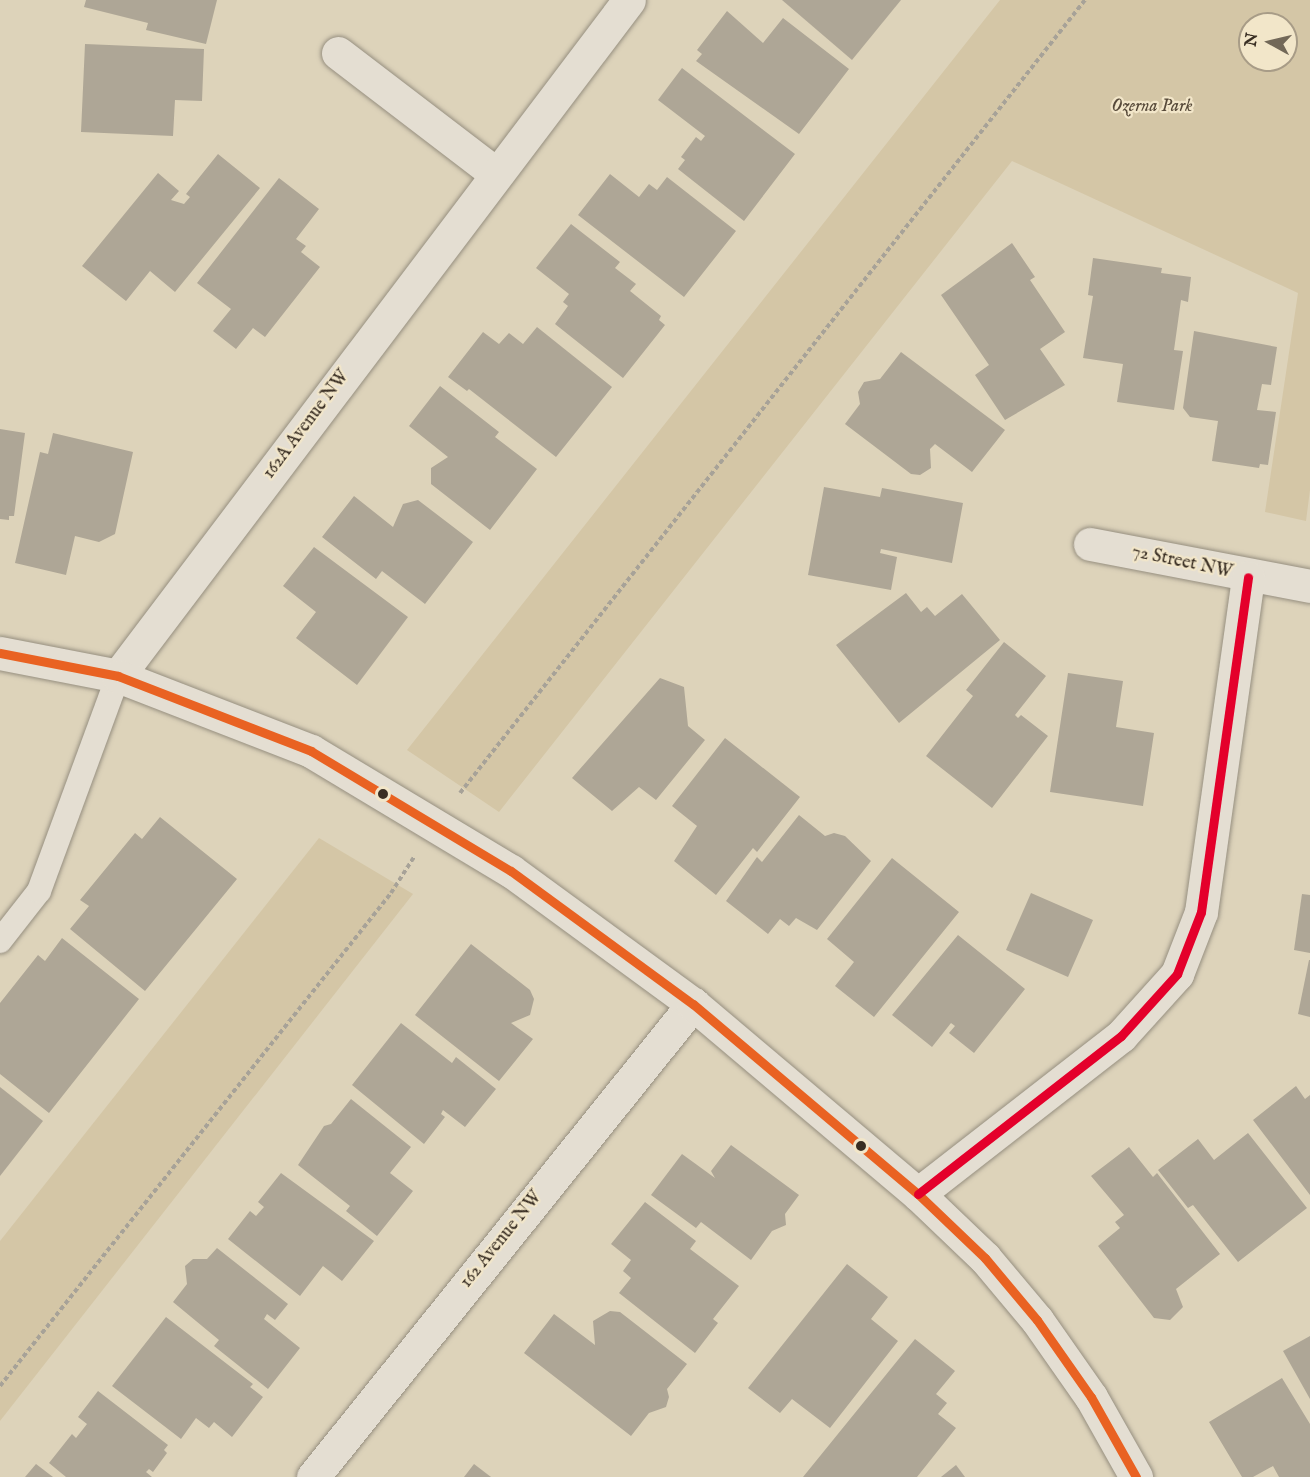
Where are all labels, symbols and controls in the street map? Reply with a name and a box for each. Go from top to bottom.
north arrow [1238,12,1298,72]
text: N [1241,32,1263,48]
park label: Ozerna Park [1112,96,1192,118]
street label: 162A Avenue NW [259,366,355,484]
street label: 72 Street NW [1130,542,1234,584]
unlabelled marker [377,788,389,800]
unlabelled marker [855,1140,867,1152]
street label: 162 Avenue NW [456,1187,548,1293]

